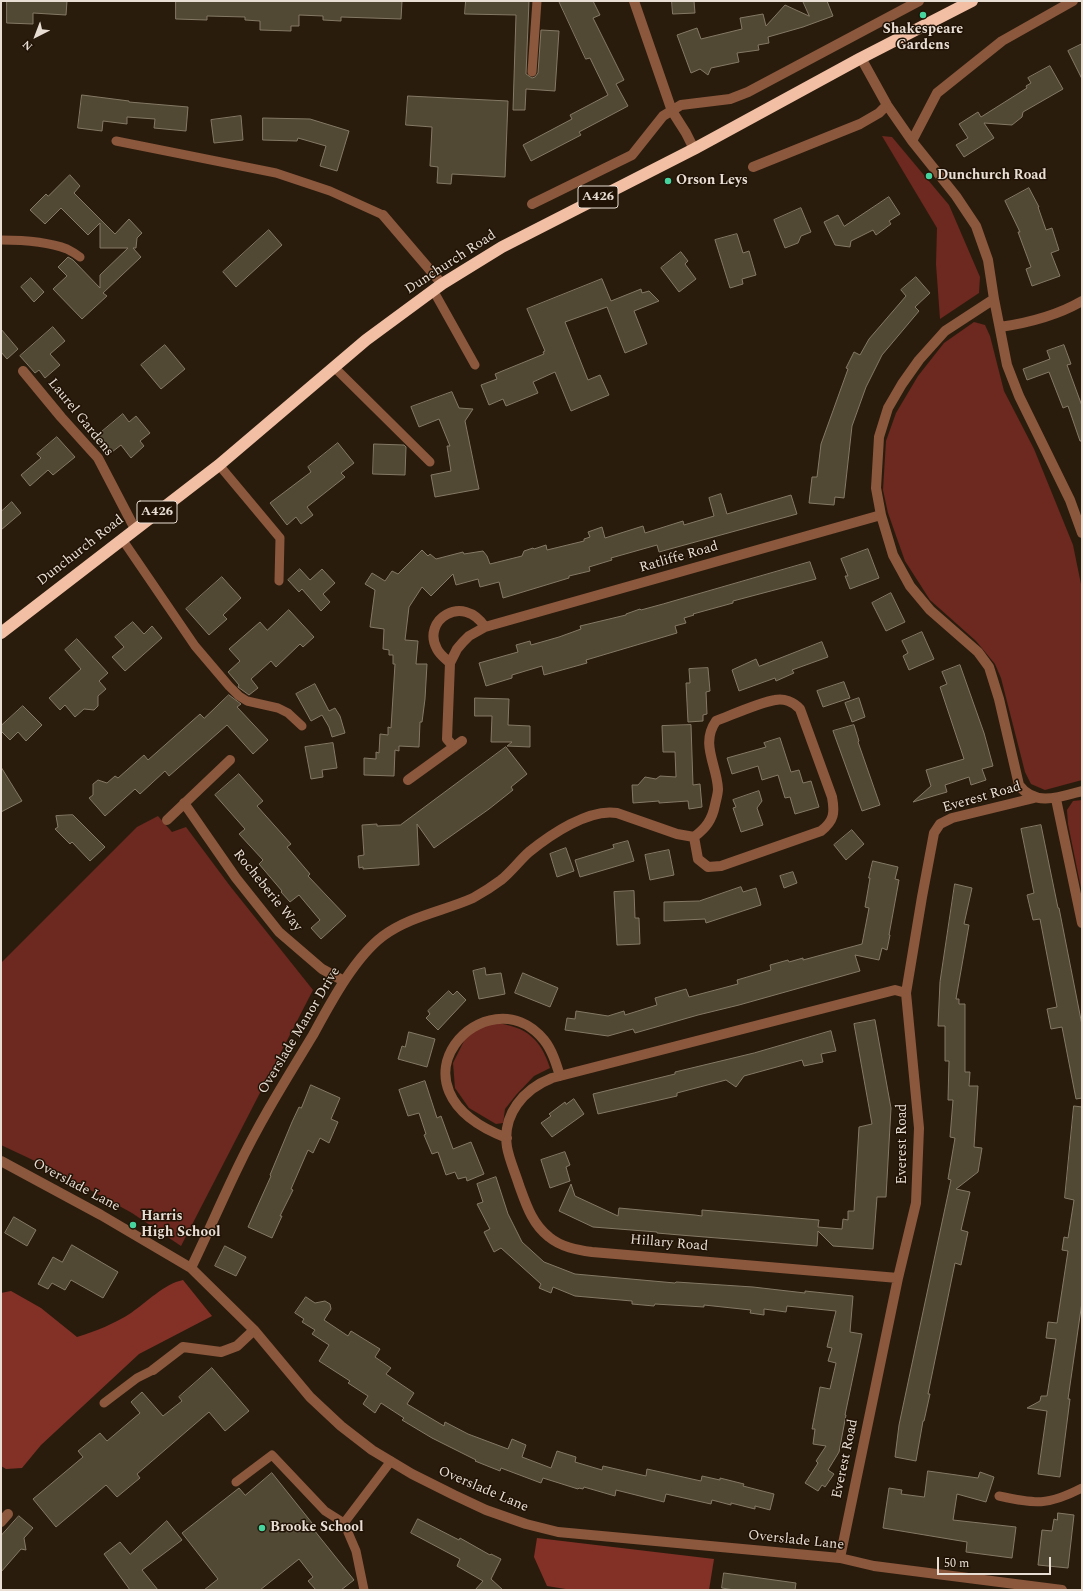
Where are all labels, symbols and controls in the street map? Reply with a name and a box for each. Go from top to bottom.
marker: Shakespeare Gardens [918,10,928,20]
north arrow [16,16,56,56]
place label: Shakespeare Gardens [883,22,963,54]
text: N [19,36,37,55]
place label: Dunchurch Road [937,168,1047,184]
marker: Dunchurch Road [924,171,934,181]
place label: Orson Leys [676,173,748,189]
marker: Orson Leys [663,176,673,186]
road number: A426 [578,186,618,208]
street label: Dunchurch Road [402,227,500,299]
street label: Laurel Gardens [43,376,117,460]
road number: A426 [137,501,177,523]
street label: Dunchurch Road [34,512,128,590]
street label: Ratliffe Road [638,539,720,577]
street label: Everest Road [941,779,1023,817]
street label: Rocheberie Way [229,847,305,935]
street label: Overslade Manor Drive [255,964,345,1098]
street label: Everest Road [895,1104,911,1184]
street label: Overslade Lane [30,1156,122,1216]
place label: Harris High School [141,1209,221,1242]
marker: Harris High School [128,1220,138,1230]
street label: Hillary Road [629,1232,709,1256]
street label: Everest Road [829,1418,863,1500]
street label: Overslade Lane [435,1463,531,1517]
place label: Brooke School [270,1520,364,1536]
marker: Brooke School [257,1523,267,1533]
street label: Overslade Lane [747,1528,845,1554]
scale bar [939,1549,1053,1575]
text: 50 m [944,1554,969,1573]

